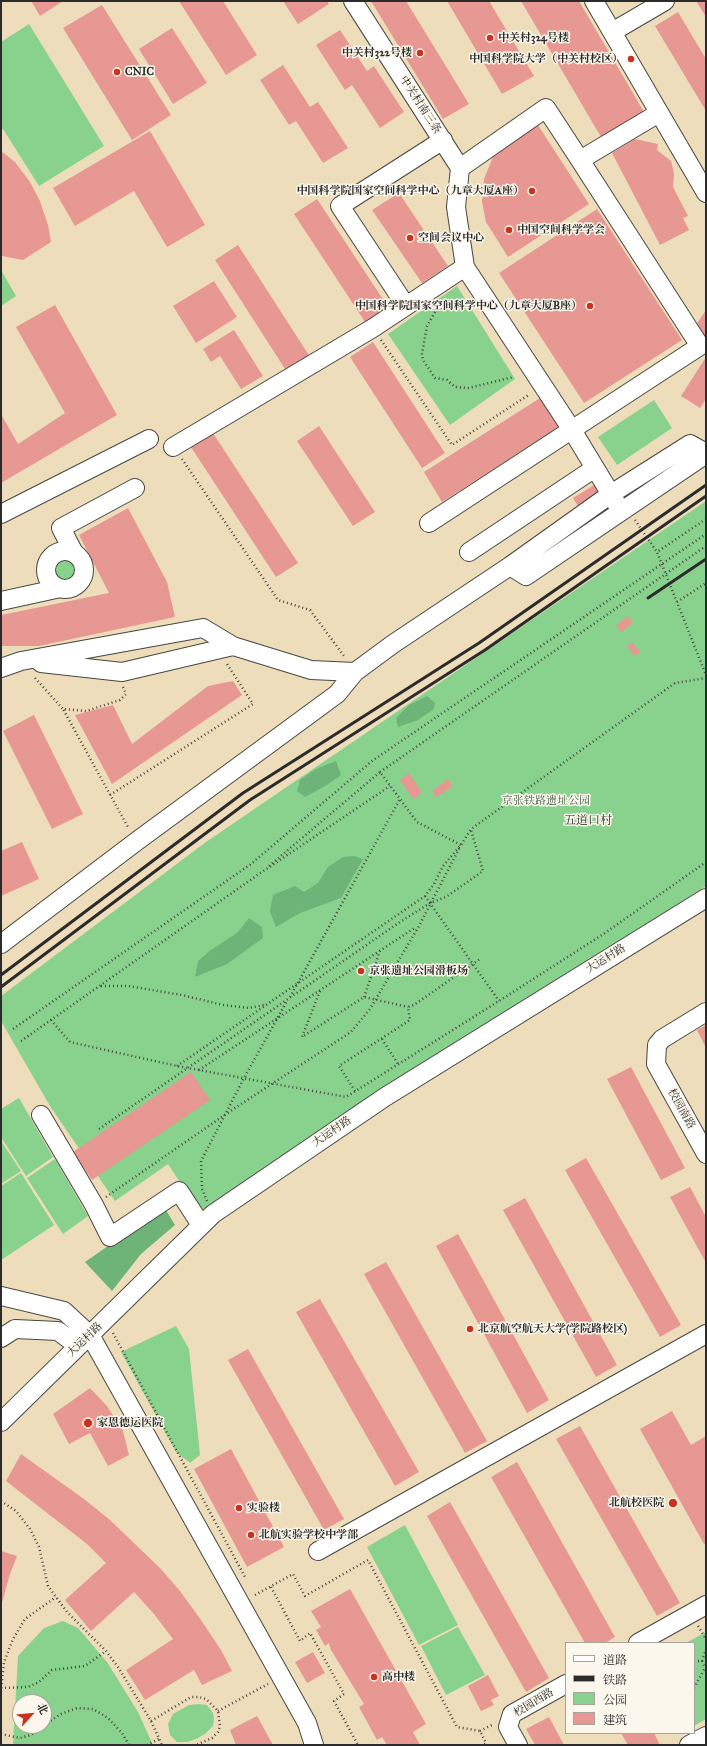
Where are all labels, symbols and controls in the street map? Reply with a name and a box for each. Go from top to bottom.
place label: 中关村324号楼 [498,31,569,45]
marker: 中关村324号楼 [485,33,495,43]
place label: 中关村322号楼 [342,46,412,60]
marker: 中关村322号楼 [415,48,425,58]
place label: 中国科学院大学（中关村校区） [469,52,623,66]
marker: 中国科学院大学（中关村校区） [626,54,636,64]
place label: CNIC [125,65,154,79]
marker: CNIC [112,67,122,77]
street label: 中关村南三条 [396,74,444,136]
place label: 中国科学院国家空间科学中心（九章大厦A座） [297,184,524,198]
marker: 中国科学院国家空间科学中心（九章大厦A座） [527,186,537,196]
place label: 中国空间科学学会 [517,223,605,237]
marker: 中国空间科学学会 [504,225,514,235]
place label: 空间会议中心 [418,231,484,245]
marker: 空间会议中心 [405,233,415,243]
place label: 中国科学院国家空间科学中心（九章大厦B座） [355,299,582,313]
marker: 中国科学院国家空间科学中心（九章大厦B座） [585,301,595,311]
park label: 京张铁路遗址公园 [502,794,590,808]
district label: 五道口村 [564,814,612,828]
street label: 大运村路 [584,942,628,976]
place label: 京张遗址公园滑板场 [369,964,468,978]
marker: 京张遗址公园滑板场 [356,966,366,976]
street label: 校园南路 [665,1087,697,1131]
street label: 大运村路 [310,1114,354,1150]
street label: 大运村路 [65,1320,105,1360]
place label: 北京航空航天大学(学院路校区) [478,1322,627,1336]
marker: 北京航空航天大学(学院路校区) [465,1324,475,1334]
place label: 家恩德运医院 [97,1416,163,1430]
marker: 家恩德运医院 [82,1417,94,1429]
place label: 北航校医院 [609,1496,664,1510]
marker: 北航校医院 [667,1497,679,1509]
place label: 实验楼 [247,1501,280,1515]
marker: 实验楼 [234,1503,244,1513]
place label: 北航实验学校中学部 [259,1528,358,1542]
marker: 北航实验学校中学部 [246,1530,256,1540]
legend [565,1642,695,1734]
text: 道路 [603,1653,627,1667]
place label: 高中楼 [382,1670,415,1684]
marker: 高中楼 [369,1672,379,1682]
text: 铁路 [603,1673,627,1687]
street label: 校园西路 [512,1686,556,1720]
text: 公园 [603,1693,627,1707]
north arrow [12,1694,52,1734]
text: 北 [34,1701,51,1717]
text: 建筑 [603,1713,627,1727]

